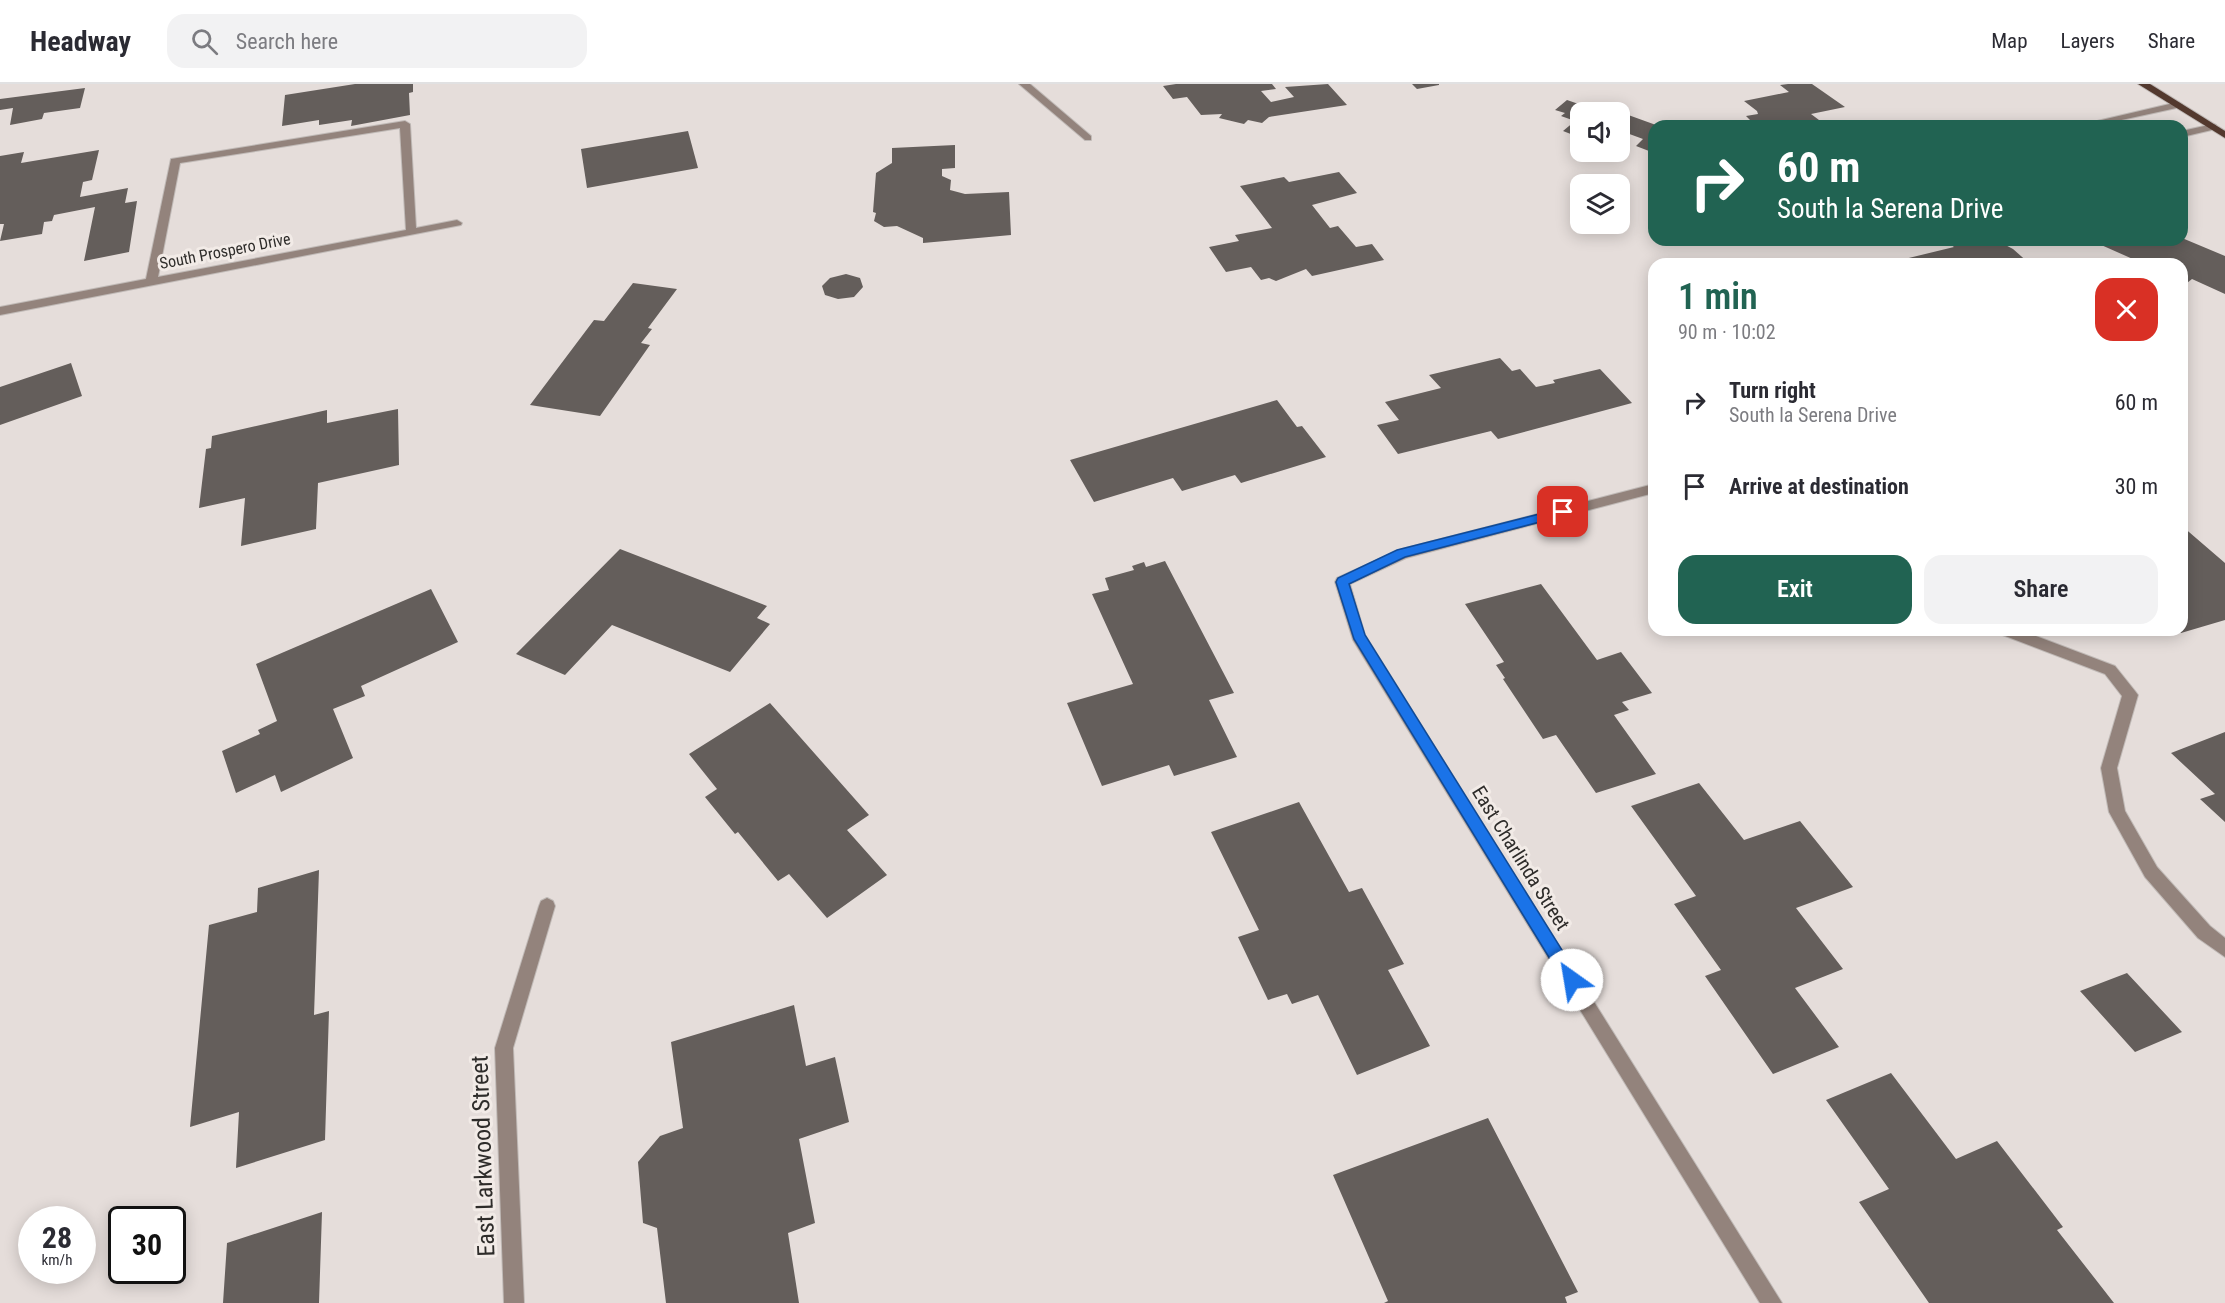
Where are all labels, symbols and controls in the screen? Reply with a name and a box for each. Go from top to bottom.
search box [167,14,587,68]
text: Headway [30,25,131,58]
icon: search [188,25,221,58]
text: Search here [236,29,338,54]
text: Map [1991,29,2028,53]
text: Layers [2061,29,2115,53]
text: Share [2148,29,2195,53]
map controls [1570,102,1630,234]
button: sound [1570,102,1630,162]
text: 60 m [1777,143,1860,192]
icon: right [1678,144,1756,222]
button: layers [1570,174,1630,234]
text: South la Serena Drive [1777,193,2004,225]
street label: South Prospero Drive [158,229,292,273]
text: 1 min [1678,276,1758,318]
button: close [2095,278,2158,341]
text: 90 m · 10:02 [1678,320,1776,344]
text: Turn right [1729,378,1816,403]
icon: right [1678,386,1711,419]
text: 60 m [2115,390,2158,415]
text: South la Serena Drive [1729,403,1897,427]
icon: arrive [1678,470,1711,503]
text: Arrive at destination [1729,474,1909,499]
text: 30 m [2115,474,2158,499]
pin [1537,486,1588,537]
icon: arrive [1546,495,1579,528]
button: Exit [1678,555,1912,624]
button: Share [1924,555,2158,624]
street label: East Charlinda Street [1467,781,1575,935]
position arrow [1540,948,1604,1012]
street label: East Larkwood Street [465,1055,501,1257]
speed limit sign: 30 [108,1206,186,1284]
text: 28 [42,1220,72,1255]
text: km/h [42,1251,72,1269]

